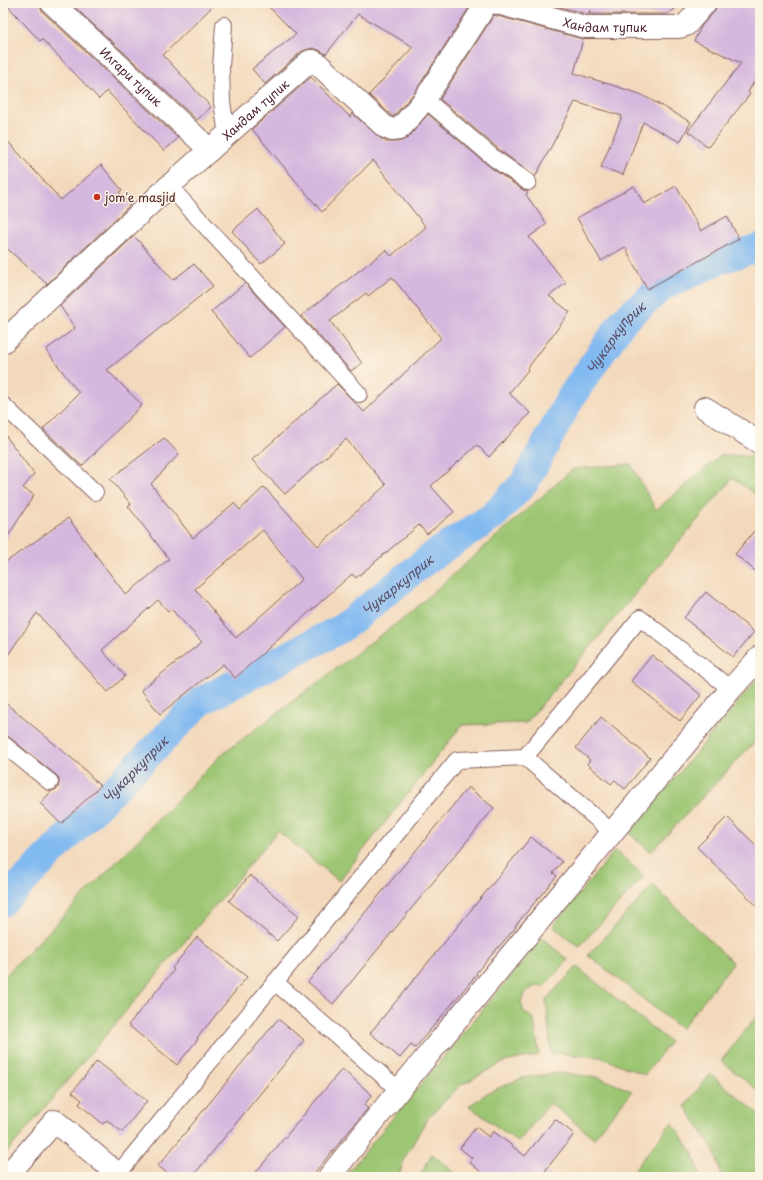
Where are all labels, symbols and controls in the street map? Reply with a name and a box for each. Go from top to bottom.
street label: Хандам тупик [561,12,648,36]
street label: Илгари тупик [96,43,167,111]
street label: Хандам тупик [218,74,293,144]
place label: jom'e masjid [104,188,176,206]
marker: jom'e masjid [92,192,102,202]
water label: Чукаркуприк [581,296,650,377]
water label: Чукаркуприк [357,549,438,619]
water label: Чукаркуприк [97,730,172,807]

